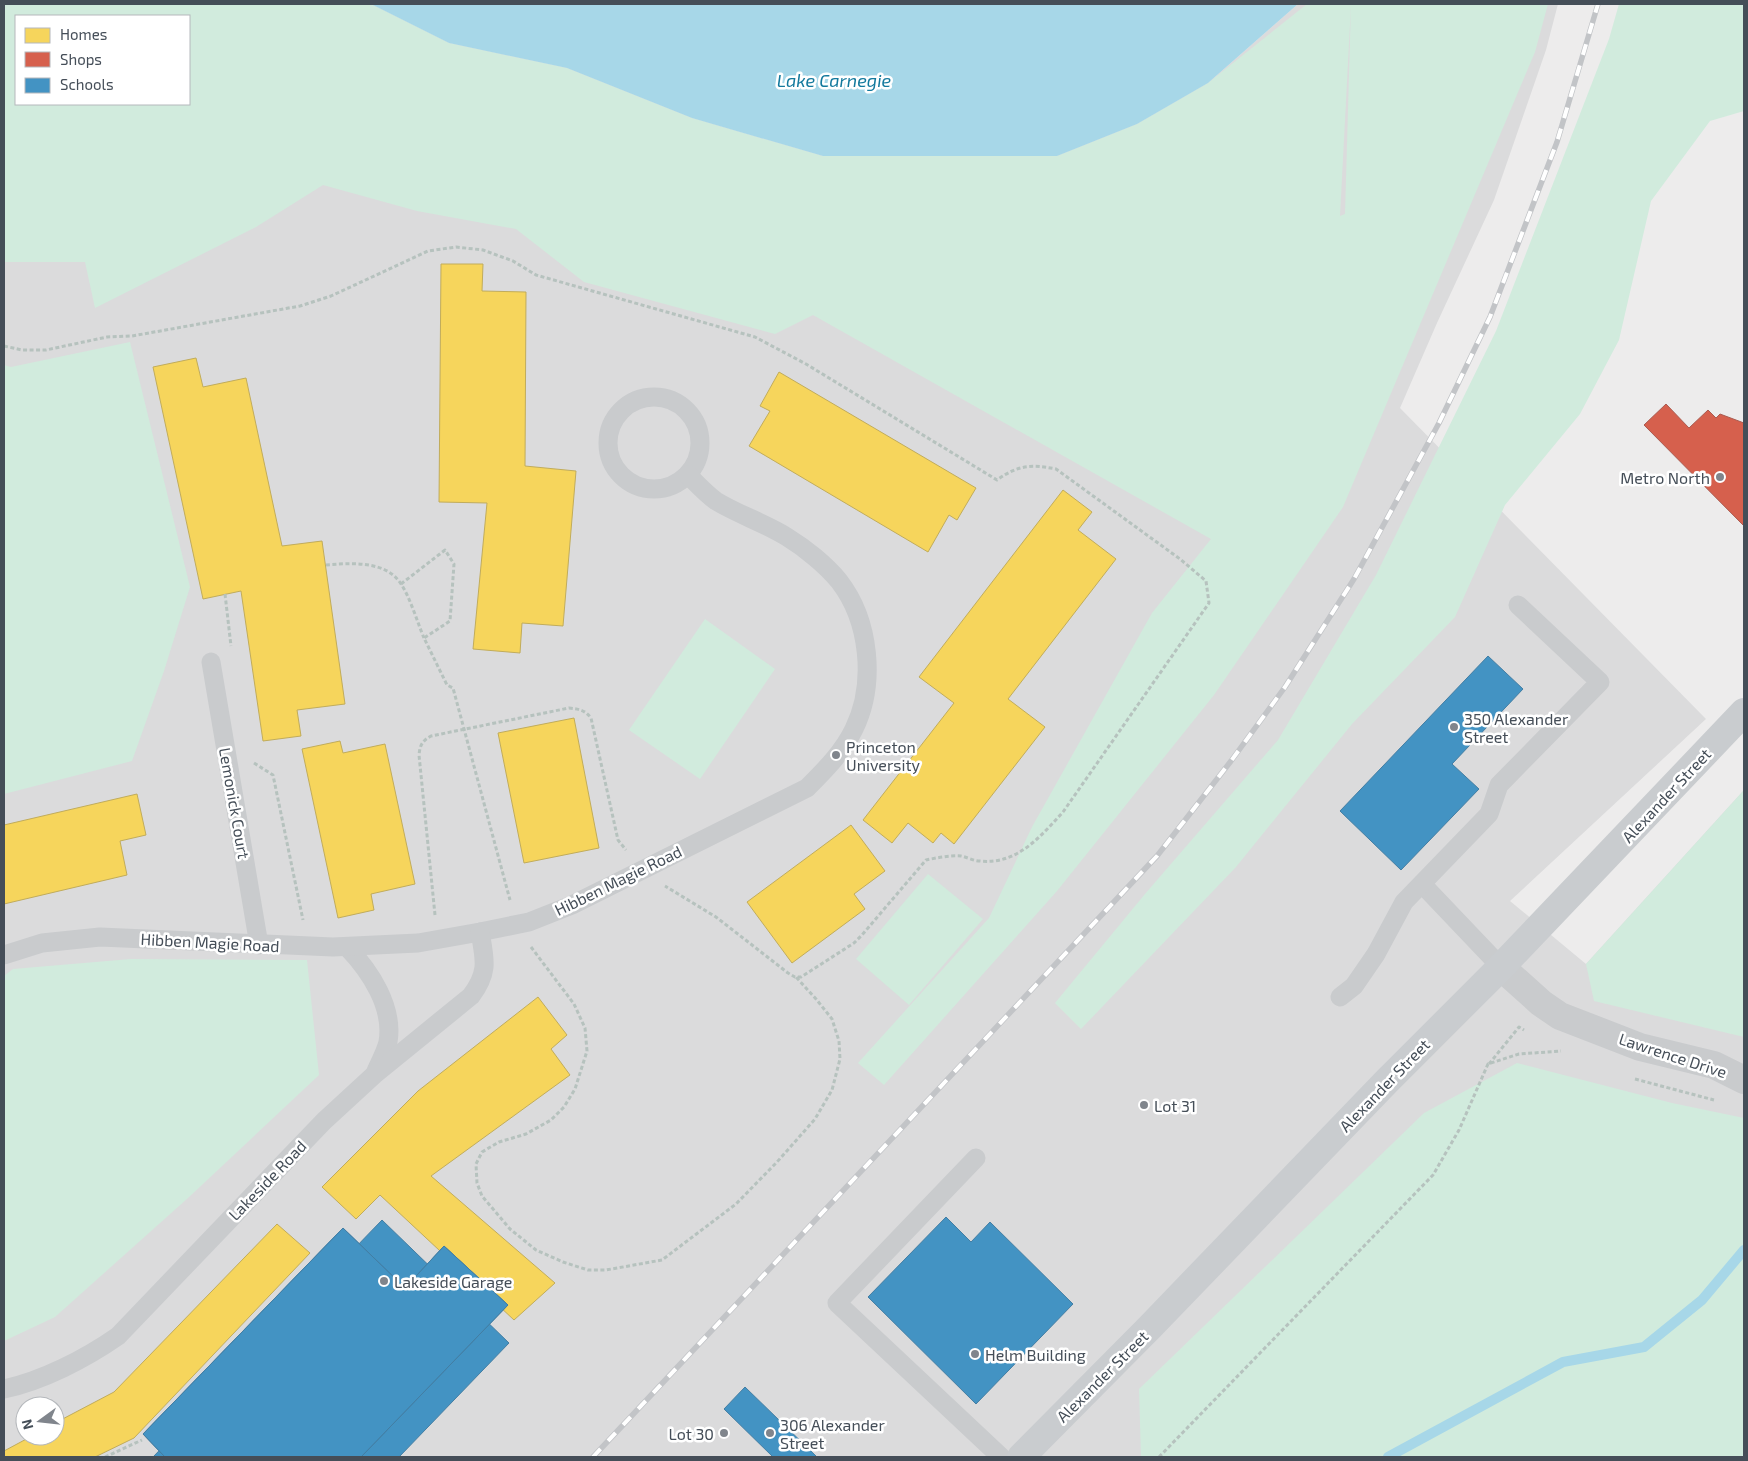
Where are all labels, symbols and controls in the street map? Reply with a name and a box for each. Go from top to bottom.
legend [15,15,190,105]
text: Homes [60,25,107,43]
text: Shops [60,50,102,68]
water label: Lake Carnegie [777,69,892,91]
text: Schools [60,75,114,93]
place label: Metro North [1620,468,1710,487]
marker: Metro North [1714,471,1726,483]
place label: 350 Alexander Street [1464,709,1569,746]
marker: 350 Alexander Street [1448,721,1460,733]
place label: Princeton University [846,737,921,774]
street label: Alexander Street [1618,744,1714,846]
street label: Lemonick Court [216,746,254,860]
marker: Princeton University [830,749,842,761]
street label: Hibben Magie Road [551,841,685,919]
street label: Hibben Magie Road [140,929,280,955]
street label: Lawrence Drive [1617,1029,1729,1081]
street label: Alexander Street [1335,1035,1433,1135]
place label: Lot 31 [1154,1096,1196,1115]
marker: Lot 31 [1138,1099,1150,1111]
street label: Lakeside Road [224,1136,310,1224]
place label: Lakeside Garage [394,1272,512,1291]
marker: Lakeside Garage [378,1275,390,1287]
street label: Alexander Street [1052,1326,1152,1426]
place label: Helm Building [985,1345,1086,1364]
marker: Helm Building [969,1348,981,1360]
north arrow [15,1396,65,1446]
place label: 306 Alexander Street [780,1415,885,1452]
text: N [17,1417,36,1432]
place label: Lot 30 [669,1424,714,1443]
marker: Lot 30 [718,1427,730,1439]
marker: 306 Alexander Street [764,1427,776,1439]

